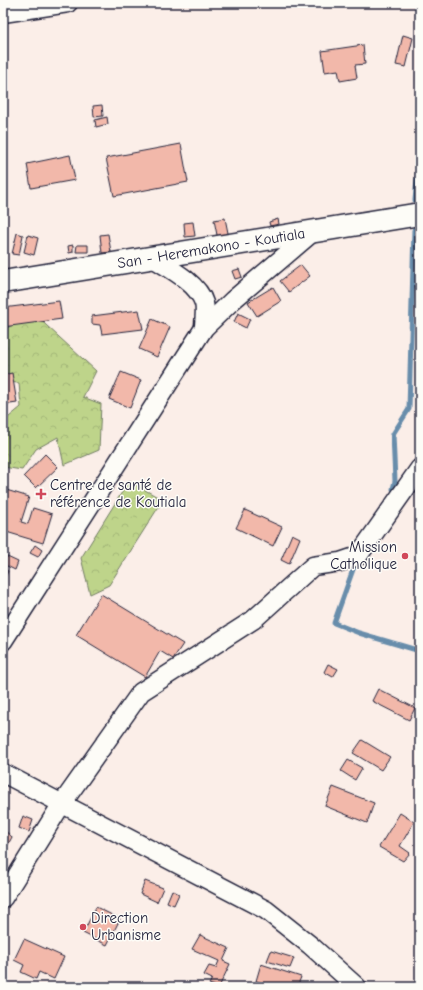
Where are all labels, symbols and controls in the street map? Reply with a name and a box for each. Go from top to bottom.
street label: San - Heremakono - Koutiala [116,224,306,272]
place label: Centre de santé de référence de Koutiala [50,476,186,511]
marker: Centre de santé de référence de Koutiala [35,488,47,500]
place label: Mission Catholique [330,538,397,573]
marker: Mission Catholique [400,551,410,561]
place label: Direction Urbanisme [91,909,161,944]
marker: Direction Urbanisme [78,922,88,932]

